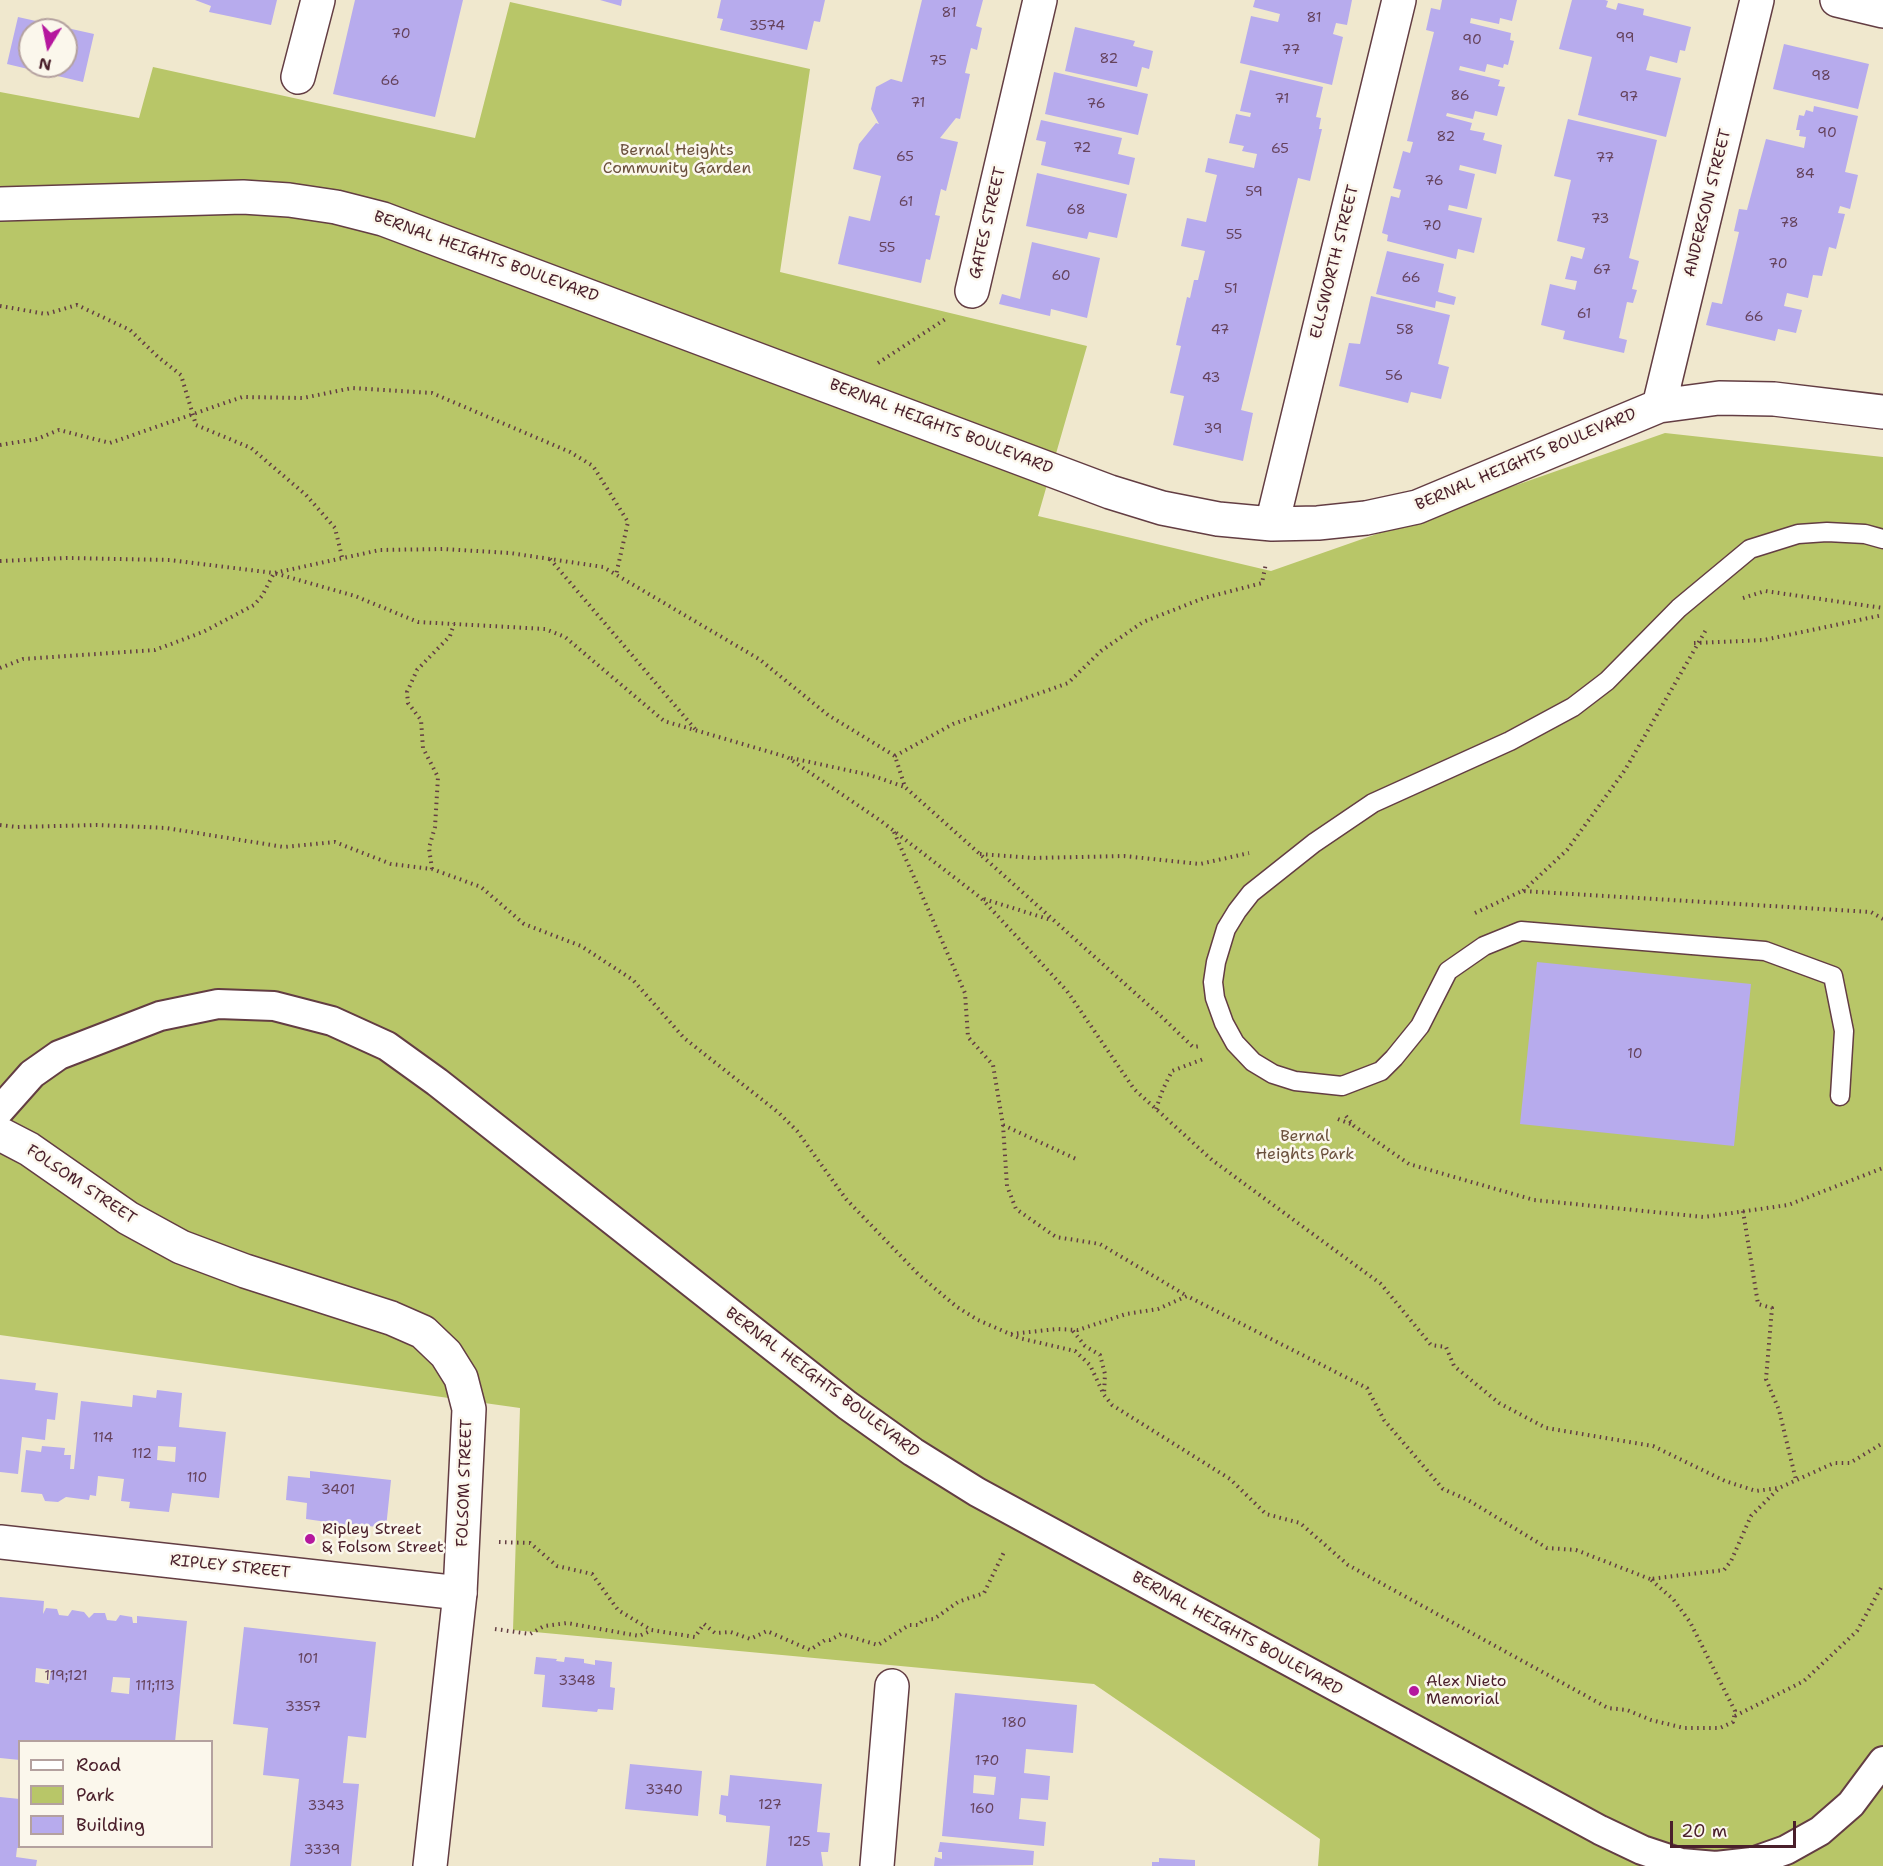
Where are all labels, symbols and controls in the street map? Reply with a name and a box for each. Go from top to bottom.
house number: 81 [941,5,957,21]
house number: 81 [1306,10,1322,26]
north arrow [18,18,78,78]
house number: 3574 [749,18,785,34]
house number: 70 [391,26,411,42]
house number: 99 [1615,30,1635,46]
house number: 90 [1462,32,1482,48]
house number: 77 [1282,42,1300,58]
house number: 82 [1100,51,1118,67]
text: N [37,53,53,76]
house number: 75 [929,53,947,69]
house number: 98 [1811,68,1831,84]
house number: 66 [380,73,400,89]
house number: 86 [1450,88,1470,104]
house number: 97 [1620,89,1638,105]
house number: 71 [1275,91,1289,107]
house number: 71 [911,95,925,111]
house number: 76 [1086,96,1106,112]
house number: 90 [1817,125,1837,141]
street label: ANDERSON STREET [1680,127,1736,279]
house number: 82 [1437,129,1455,145]
house number: 72 [1073,140,1091,156]
park label: Bernal Heights Community Garden [603,141,751,179]
house number: 65 [1271,141,1289,157]
house number: 65 [896,149,914,165]
house number: 77 [1596,150,1614,166]
street label: GATES STREET [966,165,1010,281]
house number: 84 [1795,166,1815,182]
house number: 76 [1424,173,1444,189]
street label: ELLSWORTH STREET [1307,183,1363,341]
house number: 59 [1245,184,1263,200]
house number: 61 [899,194,913,210]
house number: 68 [1066,202,1086,218]
street label: BERNAL HEIGHTS BOULEVARD [371,207,601,307]
house number: 73 [1591,211,1609,227]
house number: 78 [1779,215,1799,231]
house number: 70 [1422,218,1442,234]
house number: 55 [1226,227,1242,243]
house number: 55 [879,240,895,256]
house number: 70 [1768,256,1788,272]
house number: 67 [1593,262,1611,278]
house number: 60 [1051,268,1071,284]
house number: 66 [1401,270,1421,286]
house number: 51 [1224,281,1238,297]
house number: 61 [1577,306,1591,322]
house number: 66 [1744,309,1764,325]
house number: 47 [1211,322,1229,338]
house number: 58 [1396,322,1414,338]
house number: 56 [1385,368,1403,384]
house number: 43 [1202,370,1220,386]
street label: BERNAL HEIGHTS BOULEVARD [826,375,1056,479]
street label: BERNAL HEIGHTS BOULEVARD [1413,405,1639,515]
house number: 39 [1204,421,1222,437]
house number: 10 [1627,1046,1643,1062]
park label: Bernal Heights Park [1256,1127,1354,1165]
street label: FOLSOM STREET [22,1141,140,1229]
street label: BERNAL HEIGHTS BOULEVARD [721,1304,923,1462]
street label: FOLSOM STREET [453,1419,477,1547]
house number: 114 [93,1430,113,1446]
house number: 112 [132,1446,152,1462]
house number: 110 [187,1470,207,1486]
house number: 3401 [321,1482,355,1498]
place label: Ripley Street & Folsom Street [322,1520,444,1558]
marker: Ripley Street & Folsom Street [303,1532,317,1546]
street label: RIPLEY STREET [169,1551,291,1583]
street label: BERNAL HEIGHTS BOULEVARD [1128,1568,1346,1700]
house number: 101 [298,1651,318,1667]
house number: 119;121 [44,1668,88,1684]
place label: Alex Nieto Memorial [1426,1672,1507,1710]
house number: 3348 [558,1673,596,1689]
house number: 111;113 [135,1678,175,1694]
marker: Alex Nieto Memorial [1407,1684,1421,1698]
house number: 3357 [285,1699,321,1715]
house number: 180 [1002,1715,1026,1731]
legend [18,1740,213,1848]
text: Road [76,1753,121,1777]
house number: 170 [975,1753,999,1769]
house number: 3340 [645,1782,683,1798]
text: Park [76,1783,115,1807]
house number: 127 [758,1797,782,1813]
house number: 3343 [308,1798,344,1814]
house number: 160 [970,1801,994,1817]
scale bar [1673,1809,1799,1847]
text: Building [76,1813,145,1837]
text: 20 m [1681,1819,1727,1843]
house number: 125 [787,1834,811,1850]
house number: 3339 [304,1842,340,1858]

